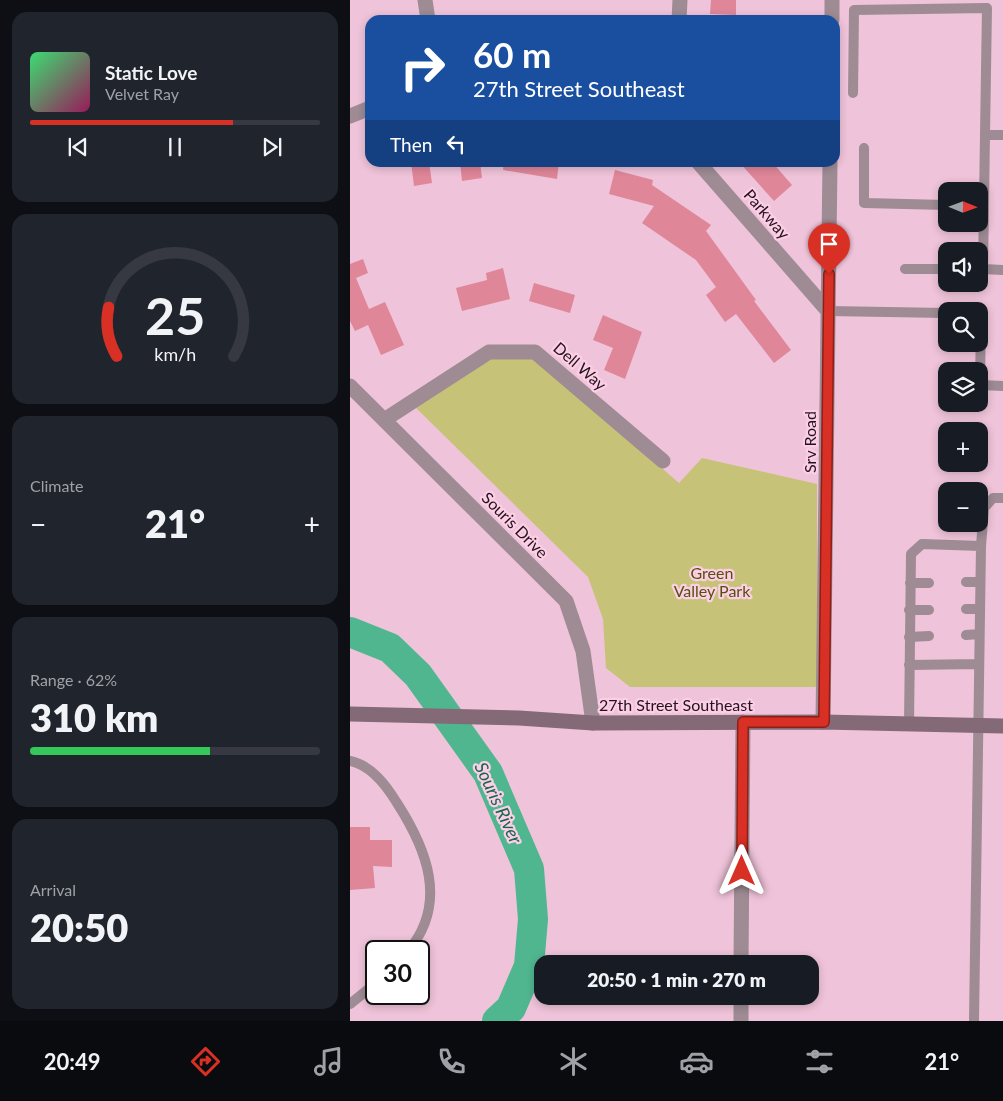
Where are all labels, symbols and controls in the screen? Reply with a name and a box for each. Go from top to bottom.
text: 60 m [473,33,551,75]
icon: right [390,35,455,100]
text: Static Love [105,61,197,84]
text: 27th Street Southeast [473,75,685,102]
text: Velvet Ray [105,84,179,103]
icon: left [442,130,470,158]
icon: previous [64,133,92,161]
icon: pause [161,133,189,161]
icon: next [258,133,286,161]
text: Then [390,133,432,156]
north arrow [938,182,988,232]
map controls [938,182,988,532]
street label: Parkway [741,185,795,243]
pin [808,223,850,274]
icon: arrive [815,230,843,258]
button: sound [938,242,988,292]
text: 25 [145,284,205,346]
button: search [938,302,988,352]
street label: Dell Way [550,338,611,394]
text: km/h [154,343,196,365]
button: layers [938,362,988,412]
street label: Srv Road [800,411,819,473]
button: + [938,422,988,472]
text: Climate [30,476,83,495]
button: − [938,482,988,532]
street label: Souris Drive [478,488,552,562]
text: 21° [145,500,205,546]
text: − [30,507,46,541]
text: + [304,507,320,541]
park label: Green Valley Park [674,563,751,600]
text: Range · 62% [30,670,117,689]
text: 310 km [30,694,158,740]
street label: 27th Street Southeast [599,695,753,714]
water label: Souris River [470,758,528,848]
position arrow [715,844,767,896]
text: Arrival [30,880,76,899]
text: 20:50 [30,904,128,950]
speed limit sign: 30 [365,940,430,1005]
text: 20:50 · 1 min · 270 m [587,968,766,991]
icon: directions [188,1044,223,1079]
icon: music [311,1044,346,1079]
icon: phone [434,1044,469,1079]
icon: climate [556,1044,591,1079]
icon: car [679,1044,714,1079]
icon: filters [802,1044,837,1079]
text: 20:49 [44,1048,101,1075]
text: 21° [924,1048,959,1075]

